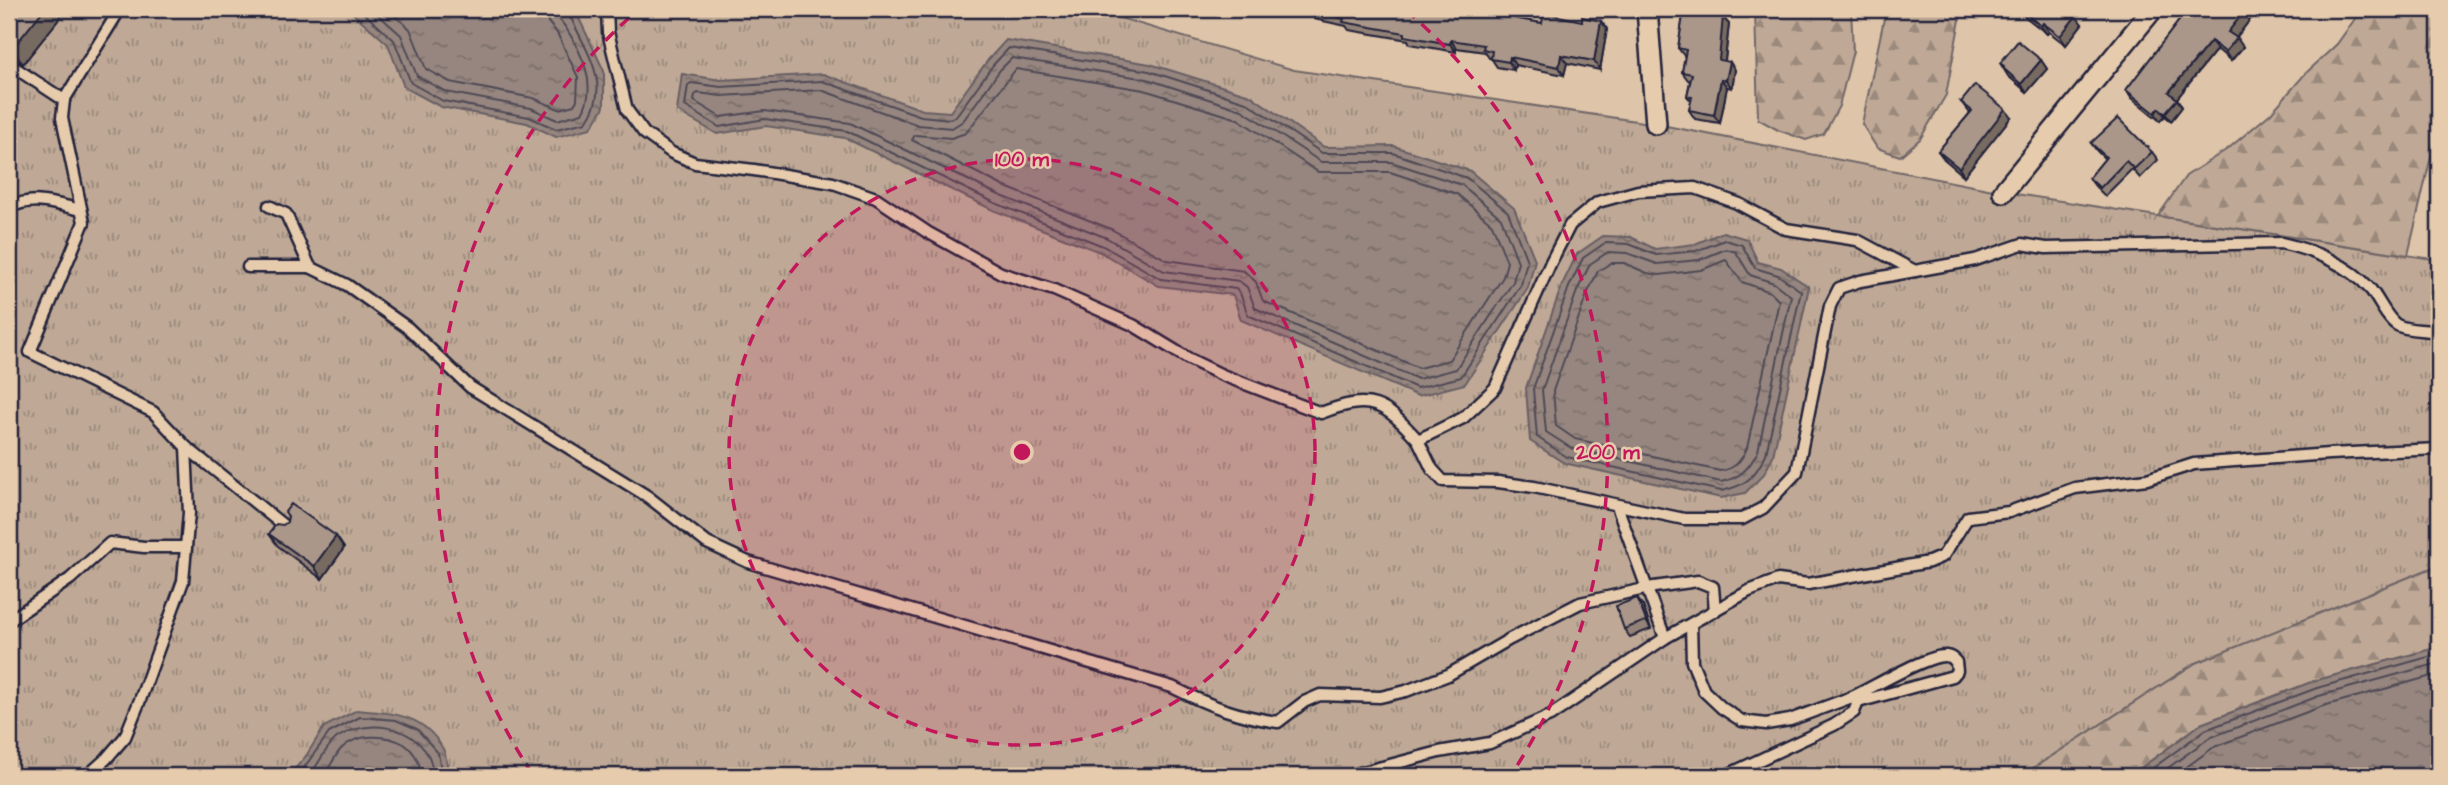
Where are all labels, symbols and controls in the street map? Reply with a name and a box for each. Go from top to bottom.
text: 100 m [995,145,1050,174]
text: 200 m [1575,438,1640,467]
centre of rings [1010,440,1034,464]

